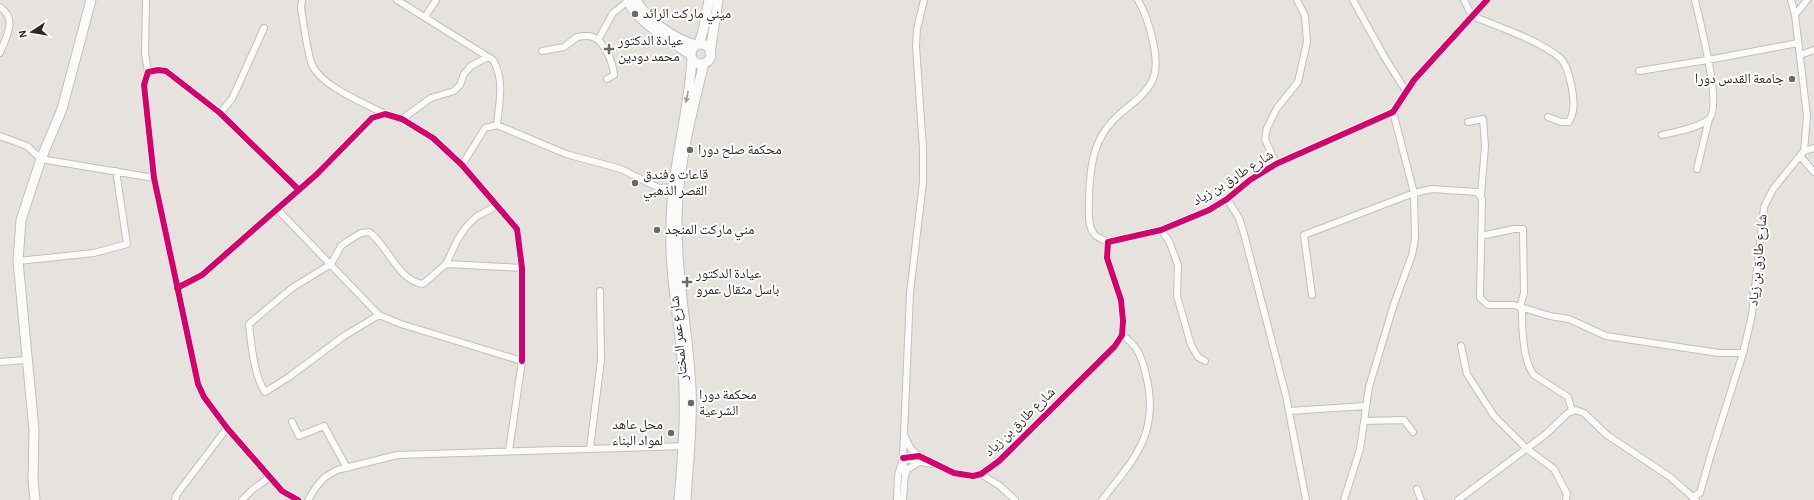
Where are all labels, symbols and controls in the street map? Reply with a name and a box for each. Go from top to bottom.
place label: ميني ماركت الرائد [643,7,731,25]
marker: ميني ماركت الرائد [630,9,640,19]
north arrow [12,12,52,52]
text: N [17,29,29,39]
place label: عيادة الدكتور محمد دودين [617,34,683,65]
marker: عيادة الدكتور محمد دودين [603,43,615,55]
place label: جامعة القدس دورا [1695,72,1784,87]
marker: جامعة القدس دورا [1787,74,1797,84]
one-way arrow [684,91,690,103]
place label: محكمة صلح دورا [698,143,782,159]
marker: محكمة صلح دورا [685,145,695,155]
street label: شارع طارق بن زياد [1190,148,1277,210]
place label: قاعات وفندق القصر الذهبي [643,168,708,202]
marker: قاعات وفندق القصر الذهبي [630,178,640,188]
street label: شارع طارق بن زياد [1746,213,1772,307]
place label: مني ماركت المنجد [665,223,754,241]
marker: مني ماركت المنجد [652,225,662,235]
place label: عيادة الدكتور باسل مثقال عمرو [695,267,779,298]
marker: عيادة الدكتور باسل مثقال عمرو [681,276,693,288]
street label: شارع عمر المختار [668,295,693,382]
street label: شارع طارق بن زياد [982,385,1059,461]
place label: محكمة دورا الشرعية [699,388,757,419]
marker: محكمة دورا الشرعية [686,398,696,408]
place label: محل عاهد لمواد البناء [612,418,663,449]
marker: محل عاهد لمواد البناء [666,428,676,438]

